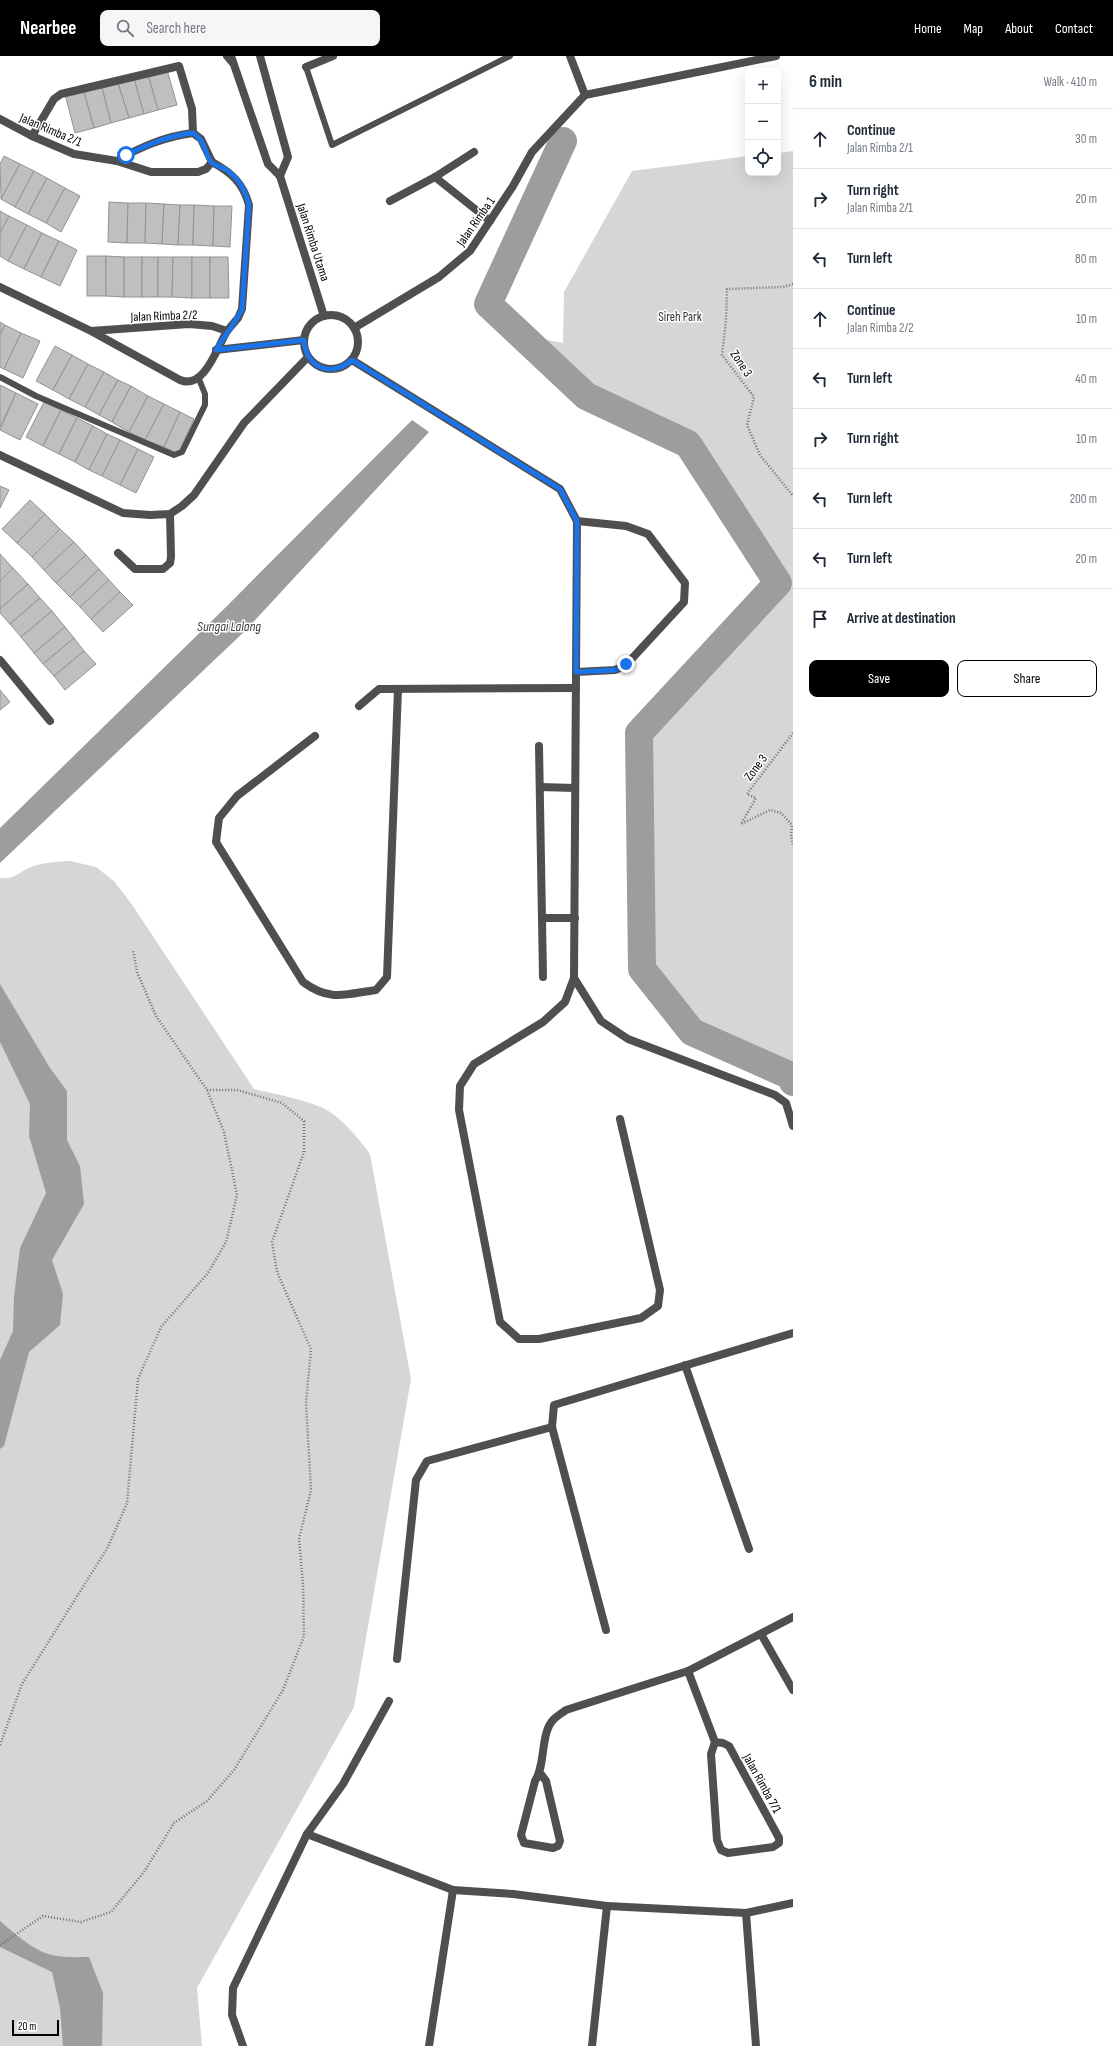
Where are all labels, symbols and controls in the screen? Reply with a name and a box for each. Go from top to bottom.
search box [100,10,380,46]
text: Nearbee [20,17,76,40]
icon: search [114,17,136,39]
text: Search here [146,19,206,38]
text: Home [914,20,942,37]
text: Map [964,20,983,37]
text: About [1005,20,1033,37]
text: Contact [1055,20,1093,37]
map controls [745,68,781,176]
button: + [745,68,781,104]
text: 6 min [809,72,842,92]
text: Walk · 410 m [1044,74,1097,90]
button: − [745,104,781,140]
street label: Jalan Rimba 2/1 [16,109,84,150]
text: Continue [847,121,896,140]
icon: ahead [809,128,831,150]
text: 30 m [1075,131,1097,147]
button: locate [745,140,781,176]
text: Jalan Rimba 2/1 [847,140,913,156]
route start [117,146,135,164]
text: Turn right [847,181,899,200]
icon: right [809,188,831,210]
text: 20 m [1075,191,1097,207]
street label: Jalan Rimba 1 [452,193,499,250]
text: Jalan Rimba 2/1 [847,200,913,216]
street label: Jalan Rimba Utama [293,201,333,283]
icon: left [809,248,831,270]
text: Turn left [847,249,892,268]
text: 80 m [1075,251,1097,267]
text: Continue [847,301,896,320]
street label: Jalan Rimba 2/2 [129,307,198,325]
icon: ahead [809,308,831,330]
park label: Sireh Park [658,309,702,325]
text: 10 m [1076,311,1097,327]
text: Jalan Rimba 2/2 [847,320,914,336]
street label: Zone 3 [726,347,756,380]
icon: left [809,368,831,390]
text: Turn left [847,369,892,388]
text: 40 m [1075,371,1097,387]
icon: right [809,428,831,450]
text: Turn right [847,429,899,448]
text: 10 m [1076,431,1097,447]
icon: left [809,488,831,510]
text: Turn left [847,489,892,508]
text: 200 m [1070,491,1097,507]
icon: left [809,548,831,570]
text: Turn left [847,549,892,568]
text: 20 m [1075,551,1097,567]
icon: arrive [809,608,831,630]
text: Arrive at destination [847,609,956,628]
water label: Sungai Lalang [197,618,261,635]
route end [617,655,635,673]
button: Save [809,660,949,697]
button: Share [957,660,1097,697]
street label: Zone 3 [741,751,771,784]
street label: Jalan Rimba 7/1 [739,1750,785,1816]
scale bar [12,2018,59,2037]
text: 20 m [18,2020,36,2033]

